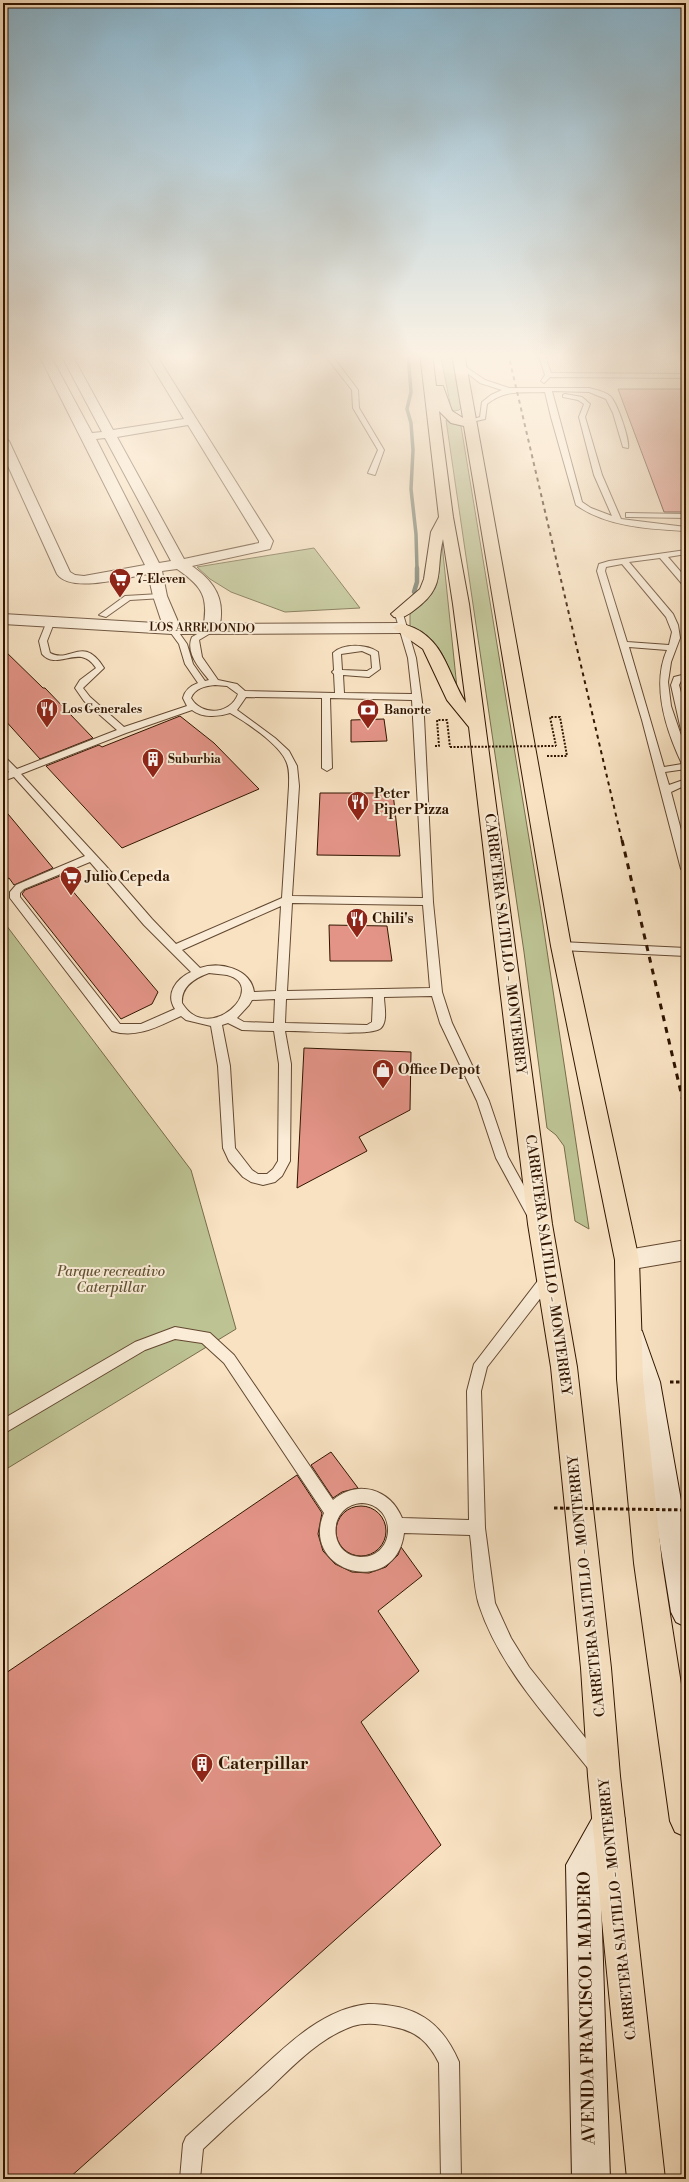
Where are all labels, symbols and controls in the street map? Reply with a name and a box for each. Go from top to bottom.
supermarket icon: 7-Eleven [107,566,133,599]
place label: 7-Eleven [136,572,186,587]
street label: LOS ARREDONDO [149,620,255,636]
restaurant icon: Los Generales [34,696,60,729]
bank icon: Banorte [355,697,381,730]
place label: Los Generales [62,702,142,717]
place label: Banorte [384,703,432,718]
building icon: Suburbia [140,746,166,779]
place label: Suburbia [168,752,221,767]
place label: Peter Piper Pizza [374,785,450,819]
restaurant icon: Peter Piper Pizza [345,789,371,822]
street label: CARRETERA SALTILLO - MONTERREY [480,812,530,1076]
supermarket icon: Julio Cepeda [58,864,84,897]
place label: Julio Cepeda [84,868,170,886]
restaurant icon: Chili's [344,906,370,939]
place label: Chili's [372,910,414,928]
shop icon: Office Depot [370,1057,396,1090]
place label: Office Depot [398,1061,481,1079]
street label: CARRETERA SALTILLO - MONTERREY [521,1134,575,1397]
park label: Parque recreativo Caterpillar [56,1263,165,1297]
street label: CARRETERA SALTILLO - MONTERREY [564,1453,610,1718]
building icon: Caterpillar [189,1751,215,1784]
place label: Caterpillar [218,1753,309,1775]
street label: CARRETERA SALTILLO - MONTERREY [595,1776,641,2041]
street label: AVENIDA FRANCISCO I. MADERO [574,1871,600,2146]

